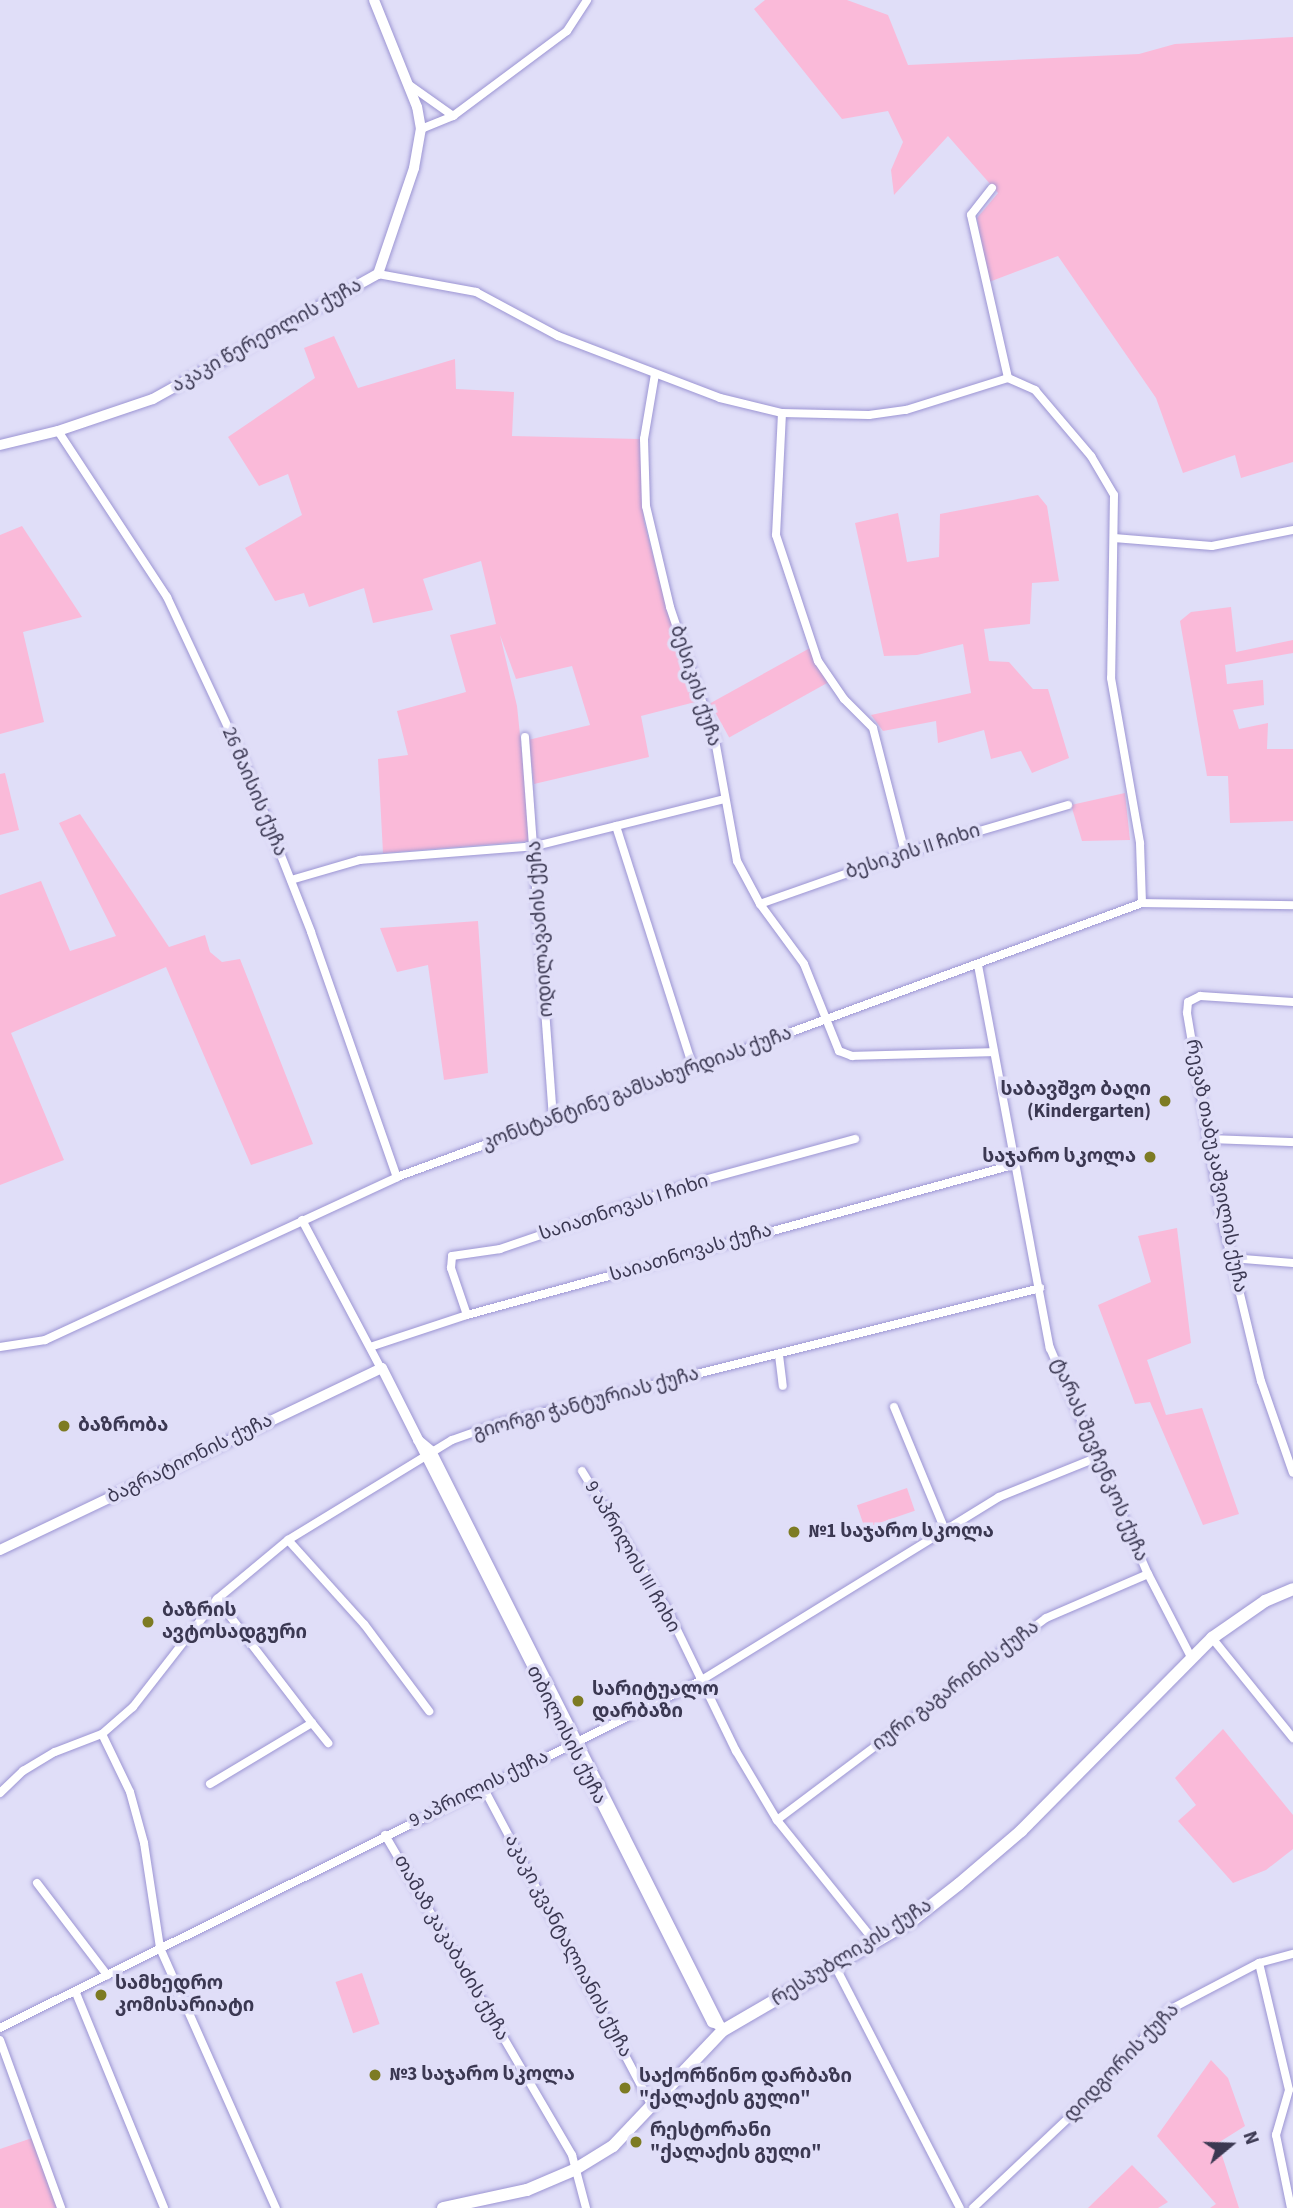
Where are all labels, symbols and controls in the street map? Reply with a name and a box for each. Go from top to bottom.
street label: აკაკი წერეთლის ქუჩა [168,274,366,398]
street label: ბესიკის ქუჩა [665,623,725,749]
street label: 26 მაისის ქუჩა [217,724,291,860]
street label: ბესიკის II ჩიხი [843,820,983,884]
street label: ოდილავაძის ქუჩა [523,840,559,1018]
street label: კონსტანტინე გამსახურდიას ქუჩა [479,1022,795,1156]
street label: რევაზ თაბუკაშვილის ქუჩა [1180,1037,1252,1295]
place label: საბავშვო ბაღი (Kindergarten) [1001,1079,1151,1123]
marker: საბავშვო ბაღი (Kindergarten) [1157,1093,1173,1109]
place label: საჯარო სკოლა [982,1146,1136,1168]
marker: საჯარო სკოლა [1142,1149,1158,1165]
street label: საიათნოვას I ჩიხი [537,1170,711,1246]
street label: საიათნოვას ქუჩა [607,1219,775,1287]
street label: ტარას შევჩენკოს ქუჩა [1046,1355,1152,1565]
street label: გიორგი ჭანტურიას ქუჩა [471,1363,701,1445]
street label: ბაგრატიონის ქუჩა [104,1409,276,1509]
place label: ბაზრობა [78,1415,168,1437]
marker: ბაზრობა [56,1418,72,1434]
street label: 9 აპრილის III ჩიხი [579,1477,685,1637]
place label: №1 საჯარო სკოლა [808,1521,994,1543]
marker: №1 საჯარო სკოლა [786,1524,802,1540]
place label: ბაზრის ავტოსადგური [162,1600,307,1644]
marker: ბაზრის ავტოსადგური [140,1614,156,1630]
street label: იური გაგარინის ქუჩა [868,1616,1044,1756]
street label: თბილისის ქუჩა [521,1662,611,1808]
place label: სარიტუალო დარბაზი [592,1679,719,1723]
marker: სარიტუალო დარბაზი [570,1693,586,1709]
street label: 9 აპრილის ქუჩა [406,1745,552,1833]
street label: აკაკი კვანტალიანის ქუჩა [499,1830,637,2062]
street label: თამაზ კაკაბაძის ქუჩა [388,1851,514,2045]
street label: რესპუბლიკის ქუჩა [768,1894,936,2012]
place label: სამხედრო კომისარიატი [115,1973,254,2017]
marker: სამხედრო კომისარიატი [93,1987,109,2003]
street label: დიდგორის ქუჩა [1060,1999,1184,2127]
place label: №3 საჯარო სკოლა [389,2064,575,2086]
place label: საქორწინო დარბაზი "ქალაქის გული" [639,2066,852,2110]
marker: №3 საჯარო სკოლა [367,2067,383,2083]
marker: საქორწინო დარბაზი "ქალაქის გული" [617,2080,633,2096]
north arrow [1195,2110,1265,2180]
place label: რესტორანი "ქალაქის გული" [650,2120,821,2164]
text: N [1236,2128,1265,2148]
marker: რესტორანი "ქალაქის გული" [628,2134,644,2150]

